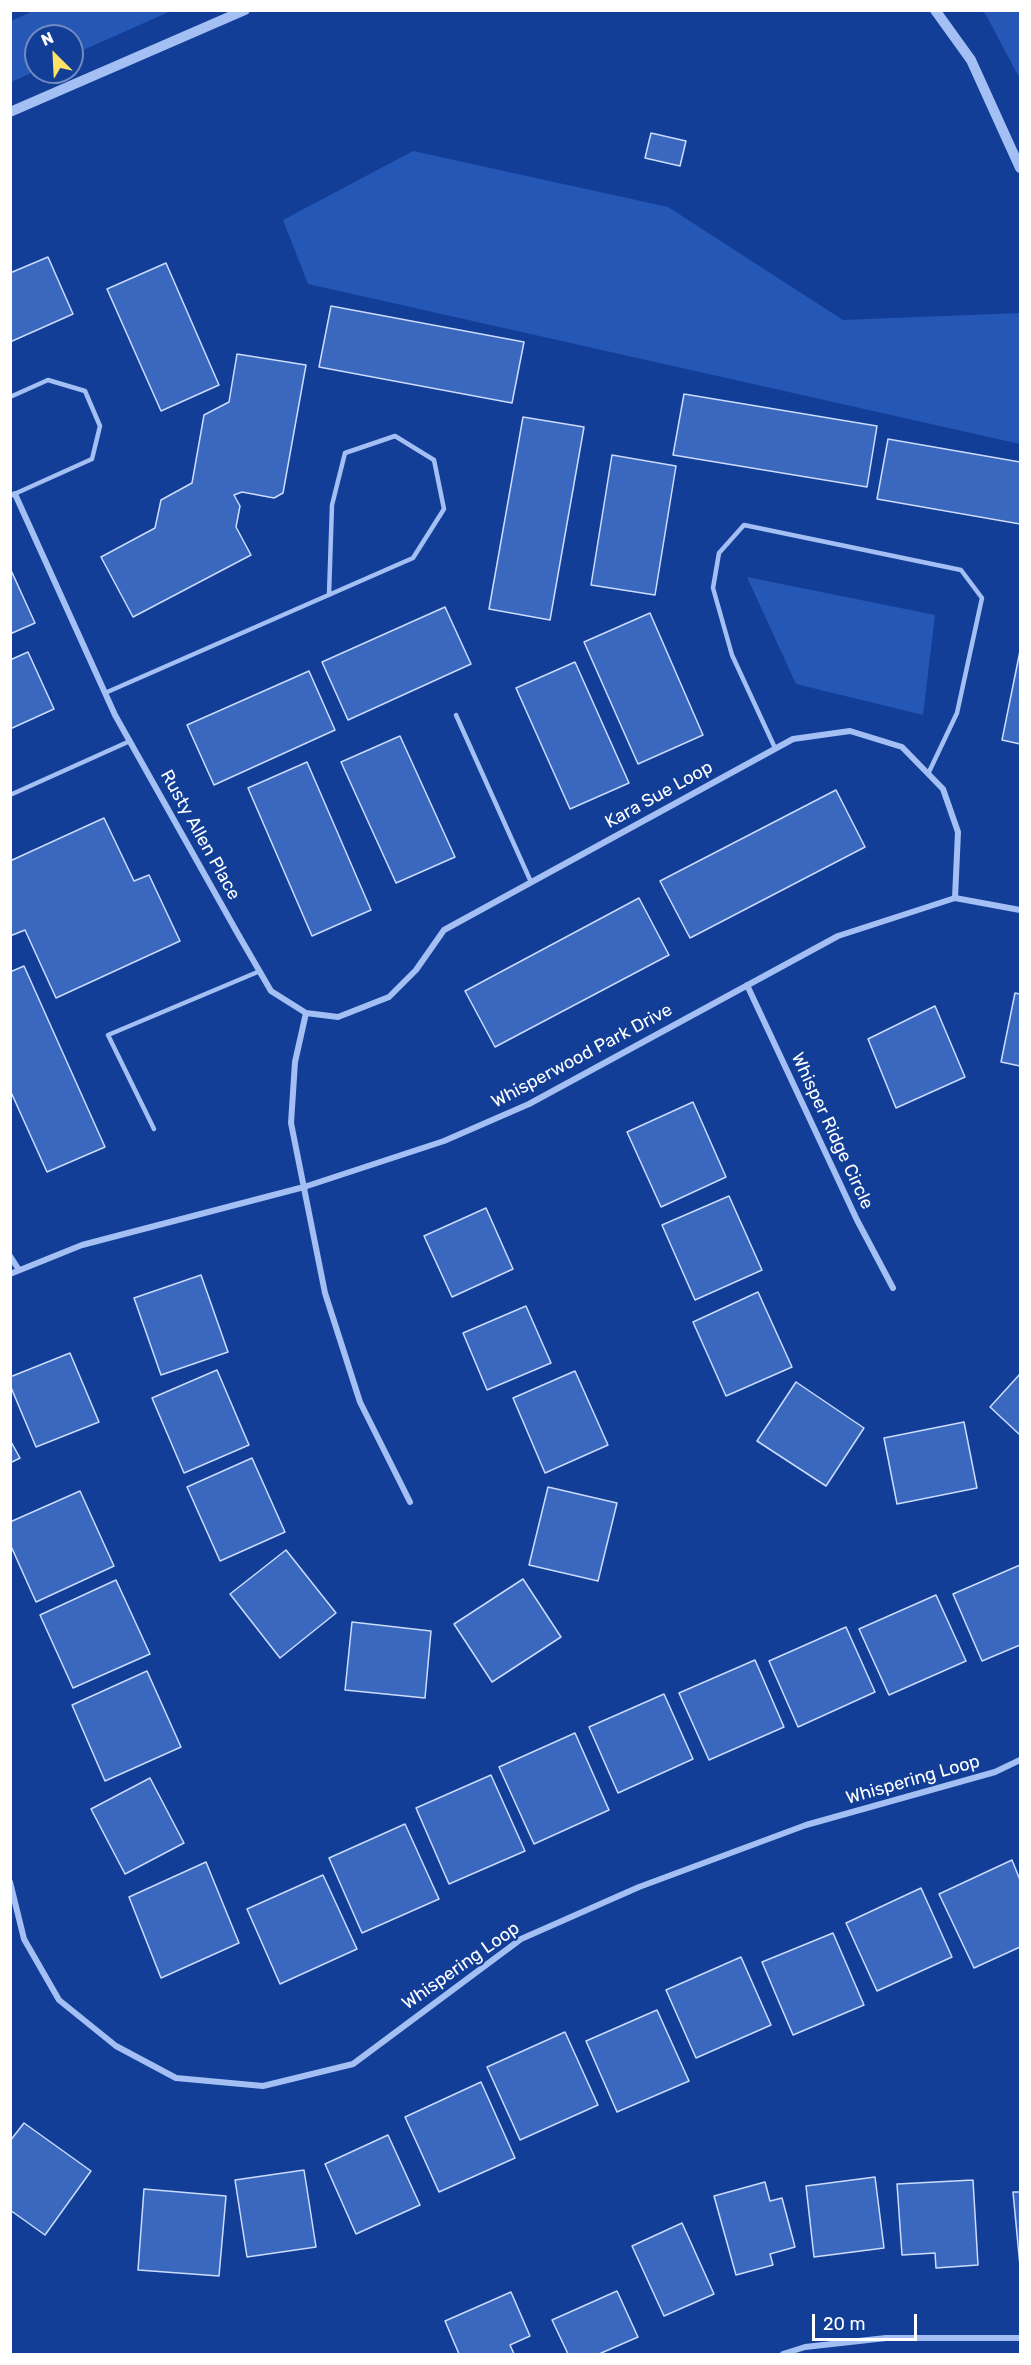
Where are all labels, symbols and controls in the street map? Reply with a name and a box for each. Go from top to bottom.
north arrow [24,24,84,84]
text: N [38,28,56,50]
street label: Kara Sue Loop [601,757,717,833]
street label: Rusty Allen Place [155,766,245,904]
street label: Whisperwood Park Drive [488,999,676,1113]
street label: Whisper Ridge Circle [786,1049,878,1213]
street label: Whispering Loop [844,1751,982,1809]
street label: Whispering Loop [398,1917,524,2015]
scale bar [815,2302,920,2340]
text: 20 m [823,2313,865,2335]

